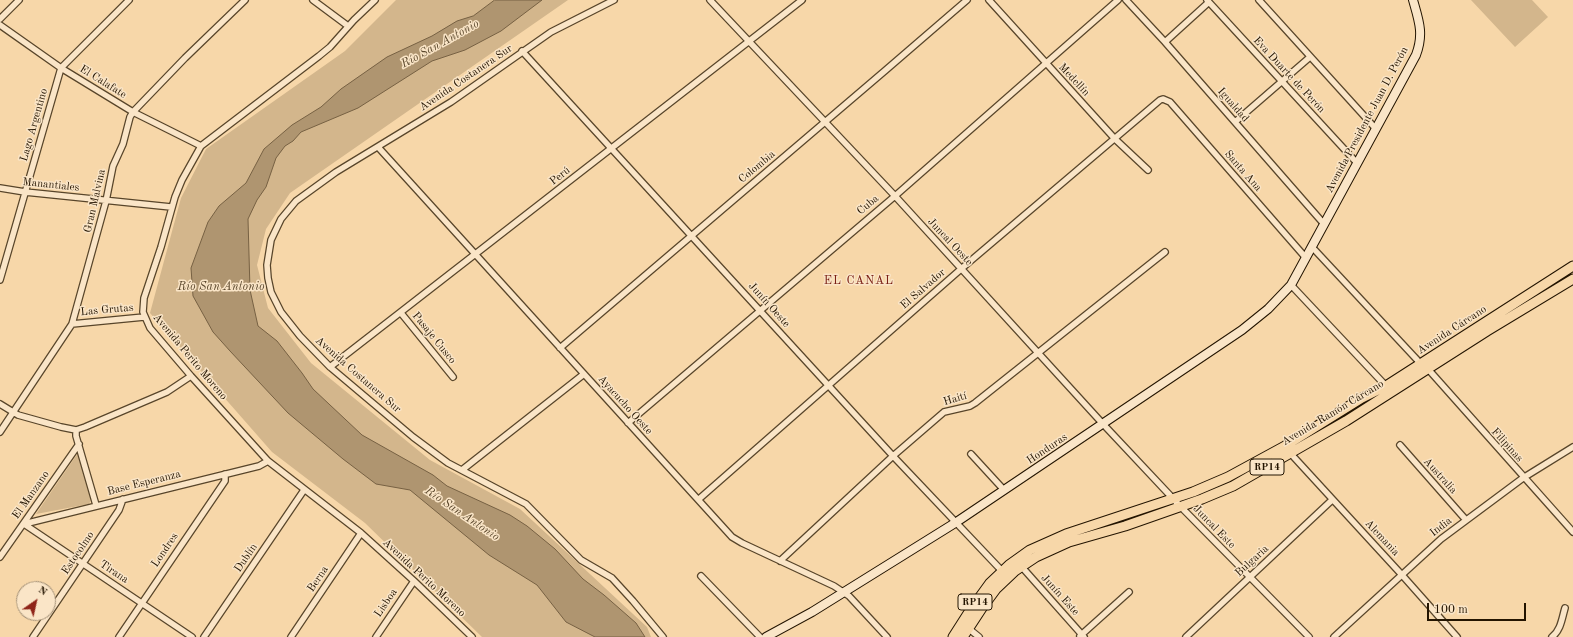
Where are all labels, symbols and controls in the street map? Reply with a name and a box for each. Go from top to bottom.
water label: Río San Antonio [398,17,482,71]
street label: Eva Duarte de Perón [1250,34,1328,116]
street label: Avenida Costanera Sur [417,42,515,114]
street label: Avenida Presidente Juan D. Perón [1323,45,1411,195]
street label: Medellín [1056,61,1092,99]
street label: El Calafate [77,62,129,102]
street label: Igualdad [1214,85,1252,125]
street label: Lago Argentino [17,87,51,163]
street label: Colombia [736,148,778,186]
street label: Santa Ana [1222,148,1264,194]
street label: Perú [547,164,573,188]
street label: Gran Malvina [81,168,109,234]
street label: Manantiales [22,175,80,195]
street label: Cuba [854,192,882,218]
street label: Juncal Oeste [925,215,975,269]
street label: El Salvador [898,266,948,312]
district label: EL CANAL [824,274,894,288]
water label: Río San Antonio [177,280,265,294]
street label: Junín Oeste [745,280,793,330]
street label: Las Grutas [80,301,134,319]
street label: Avenida Cárcano [1415,303,1489,357]
street label: Pasaje Cusco [409,310,459,366]
street label: Avenida Perito Moreno [150,311,230,403]
street label: Avenida Costanera Sur [312,334,404,416]
street label: Ayacucho Oeste [595,373,655,437]
street label: Avenida Ramón Cárcano [1280,377,1386,449]
street label: Haití [942,389,968,409]
street label: Filipinas [1488,425,1526,465]
street label: Honduras [1024,431,1070,467]
street label: Australia [1420,455,1460,497]
road number: RP14 [1250,459,1284,475]
street label: Base Esperanza [106,467,182,499]
street label: El Manzano [10,468,52,522]
water label: Río San Antonio [422,484,502,544]
street label: Juncal Este [1190,503,1238,551]
street label: India [1427,514,1455,540]
street label: Alemania [1362,517,1402,559]
street label: Estocolmo [59,529,97,577]
street label: Londres [149,530,181,570]
street label: Avenida Perito Moreno [380,536,468,620]
street label: Dublín [232,541,260,575]
street label: Bulgaria [1233,542,1271,580]
street label: Tirana [97,558,131,586]
street label: Berna [305,563,331,595]
street label: Junín Este [1038,572,1082,618]
north arrow [16,581,56,621]
text: N [36,585,49,598]
street label: Lisboa [372,586,400,620]
road number: RP14 [958,594,992,610]
scale bar [1429,595,1528,621]
text: 100 m [1434,604,1468,616]

